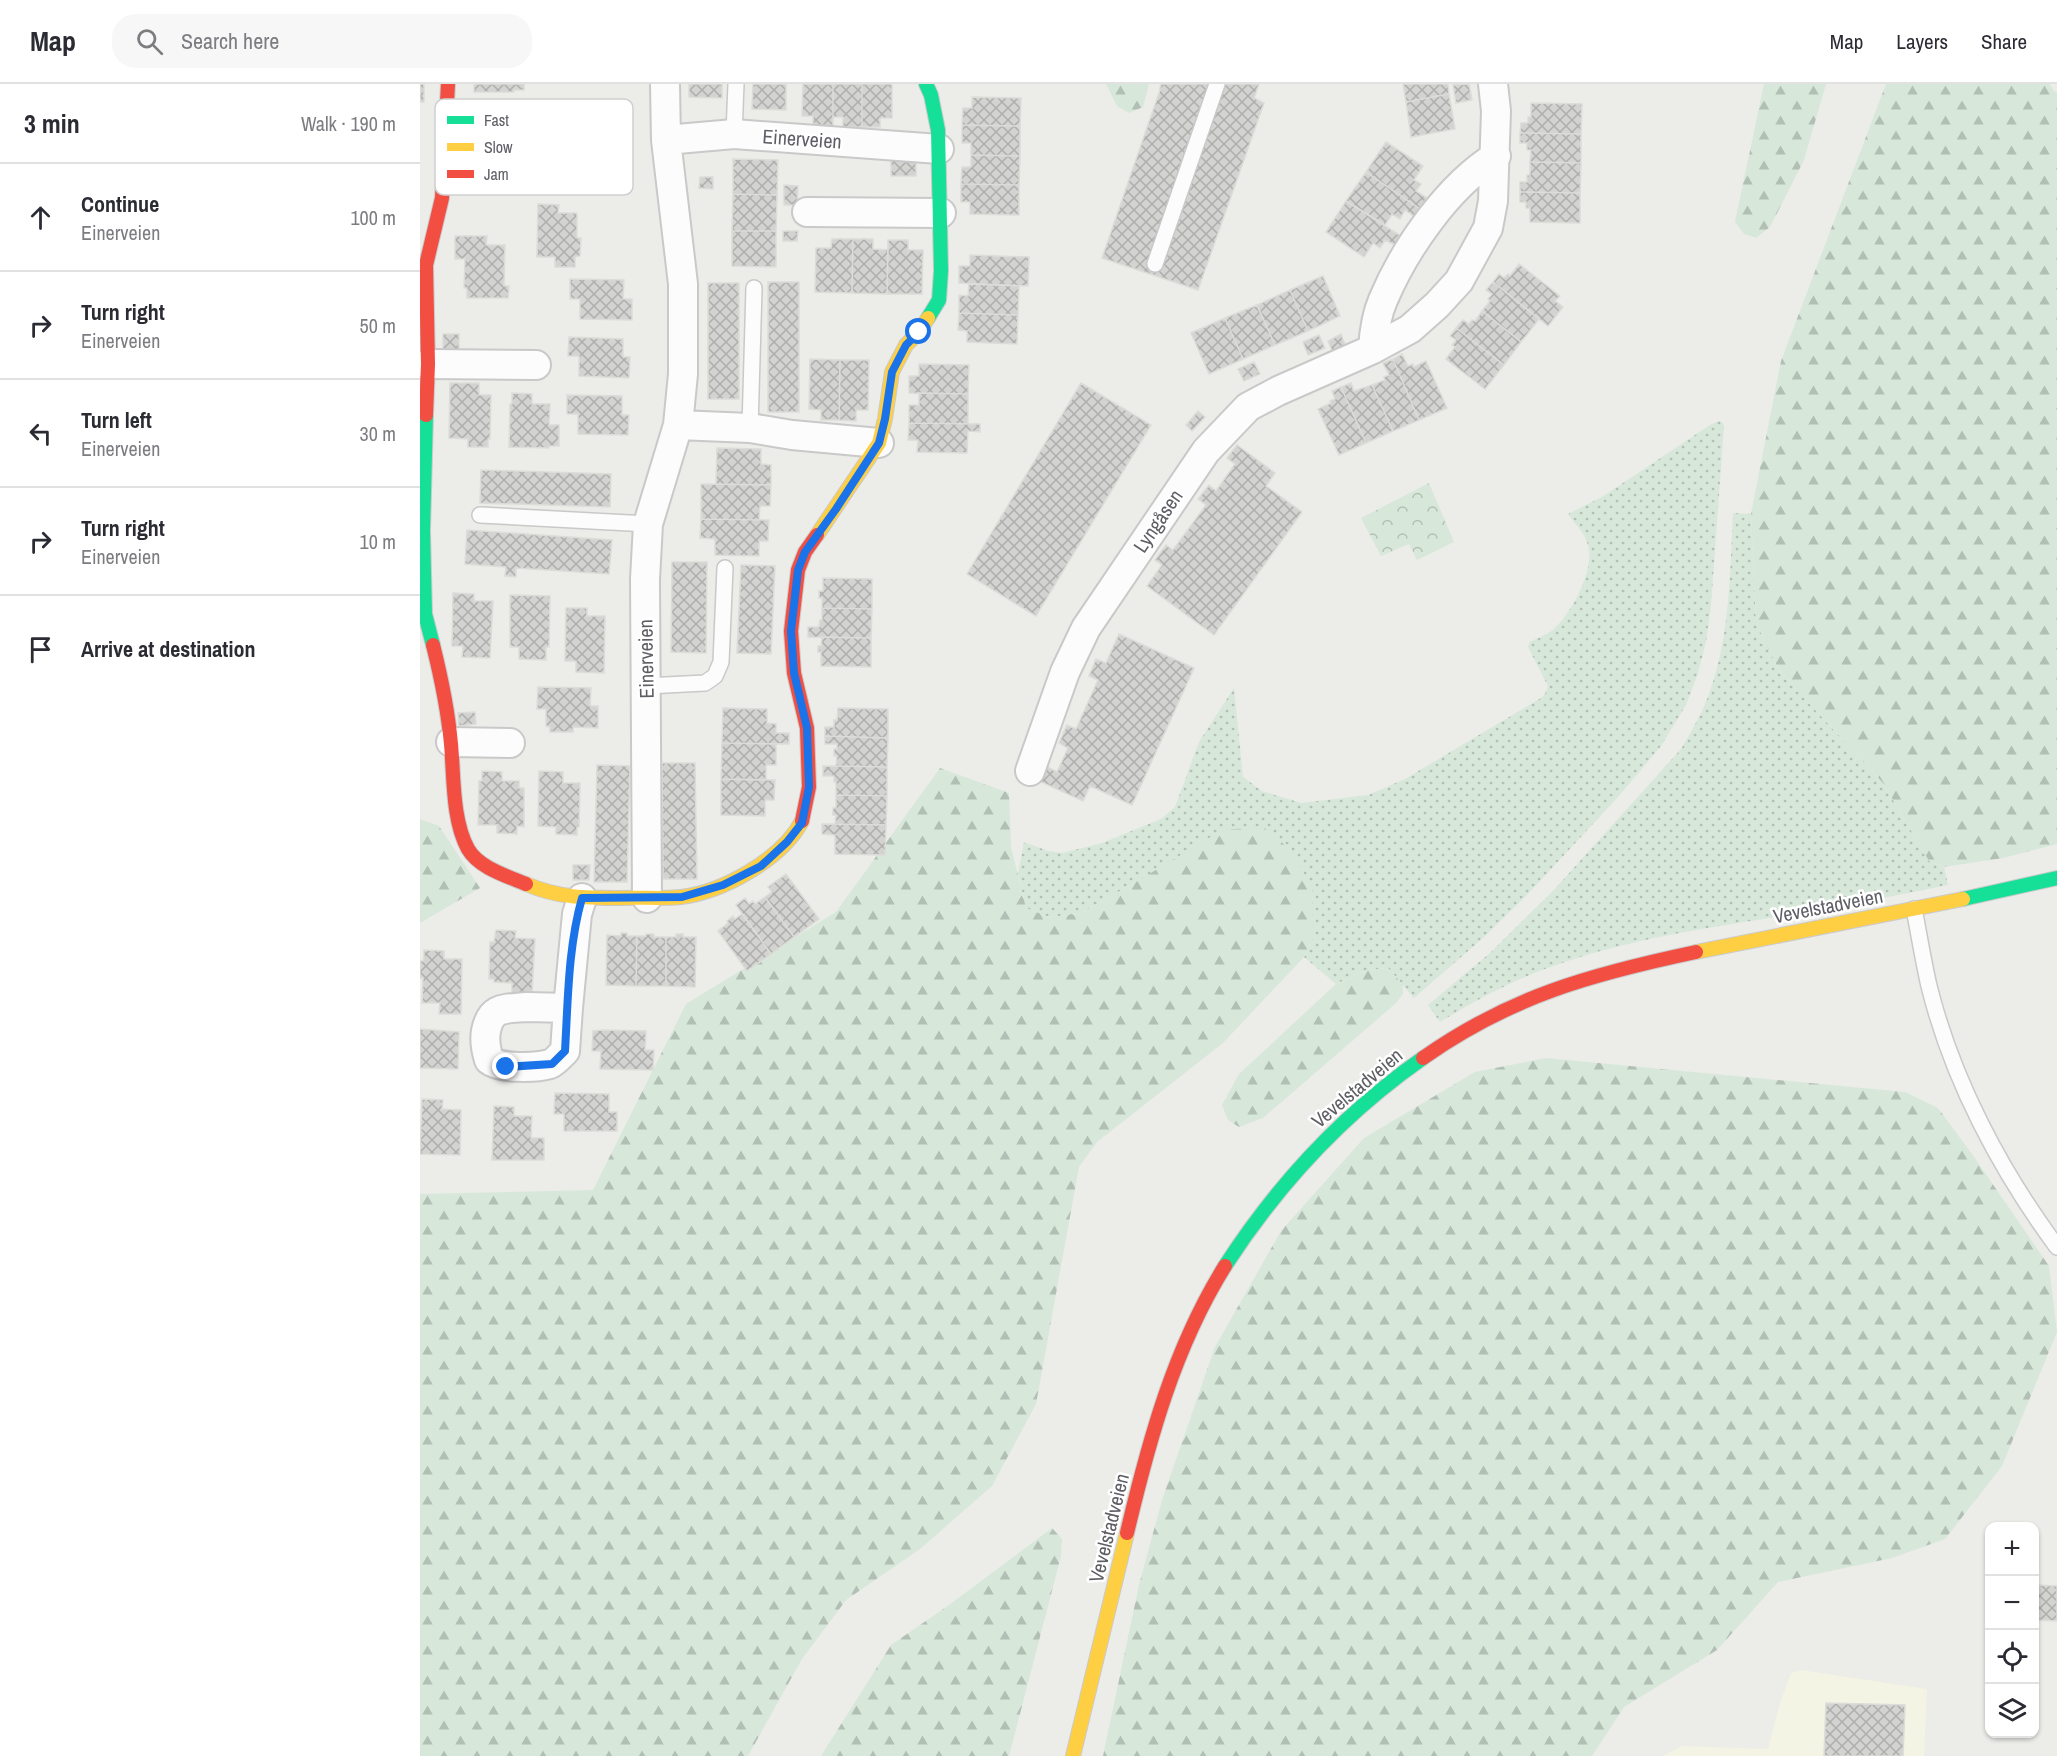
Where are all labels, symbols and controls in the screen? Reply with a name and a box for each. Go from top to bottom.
search box [112,14,532,68]
text: Map [30,22,76,60]
icon: search [133,25,166,58]
text: Search here [181,26,279,56]
text: Map [1830,27,1863,56]
text: Layers [1896,27,1948,56]
text: Share [1981,27,2027,56]
legend [435,99,633,195]
text: 3 min [24,106,80,141]
text: Fast [484,109,509,131]
text: Walk · 190 m [301,110,396,137]
street label: Einerveien [762,122,843,155]
text: Slow [484,136,513,158]
text: Jam [484,163,509,185]
text: Continue [81,189,159,219]
icon: ahead [24,201,57,234]
text: 100 m [350,204,396,231]
text: Einerveien [81,219,160,246]
text: Turn right [81,297,165,327]
icon: right [24,309,57,342]
text: 50 m [360,312,396,339]
route start [905,318,931,344]
text: Einerveien [81,327,160,354]
text: Turn left [81,405,152,435]
icon: left [24,417,57,450]
text: 30 m [360,420,396,447]
text: Einerveien [81,435,160,462]
street label: Lyngåsen [1127,484,1188,558]
text: Turn right [81,513,165,543]
icon: right [24,525,57,558]
text: 10 m [360,528,396,555]
text: Einerveien [81,543,160,570]
street label: Einerveien [631,619,660,699]
icon: arrive [24,633,57,666]
text: Arrive at destination [81,634,255,664]
street label: Vevelstadveien [1771,882,1885,929]
street label: Vevelstadveien [1305,1042,1408,1134]
route end [492,1053,518,1079]
street label: Vevelstadveien [1082,1471,1135,1585]
map controls [1985,1522,2039,1738]
button: + [1985,1522,2039,1576]
button: − [1985,1576,2039,1630]
button: locate [1985,1630,2039,1684]
button: layers [1985,1684,2039,1738]

